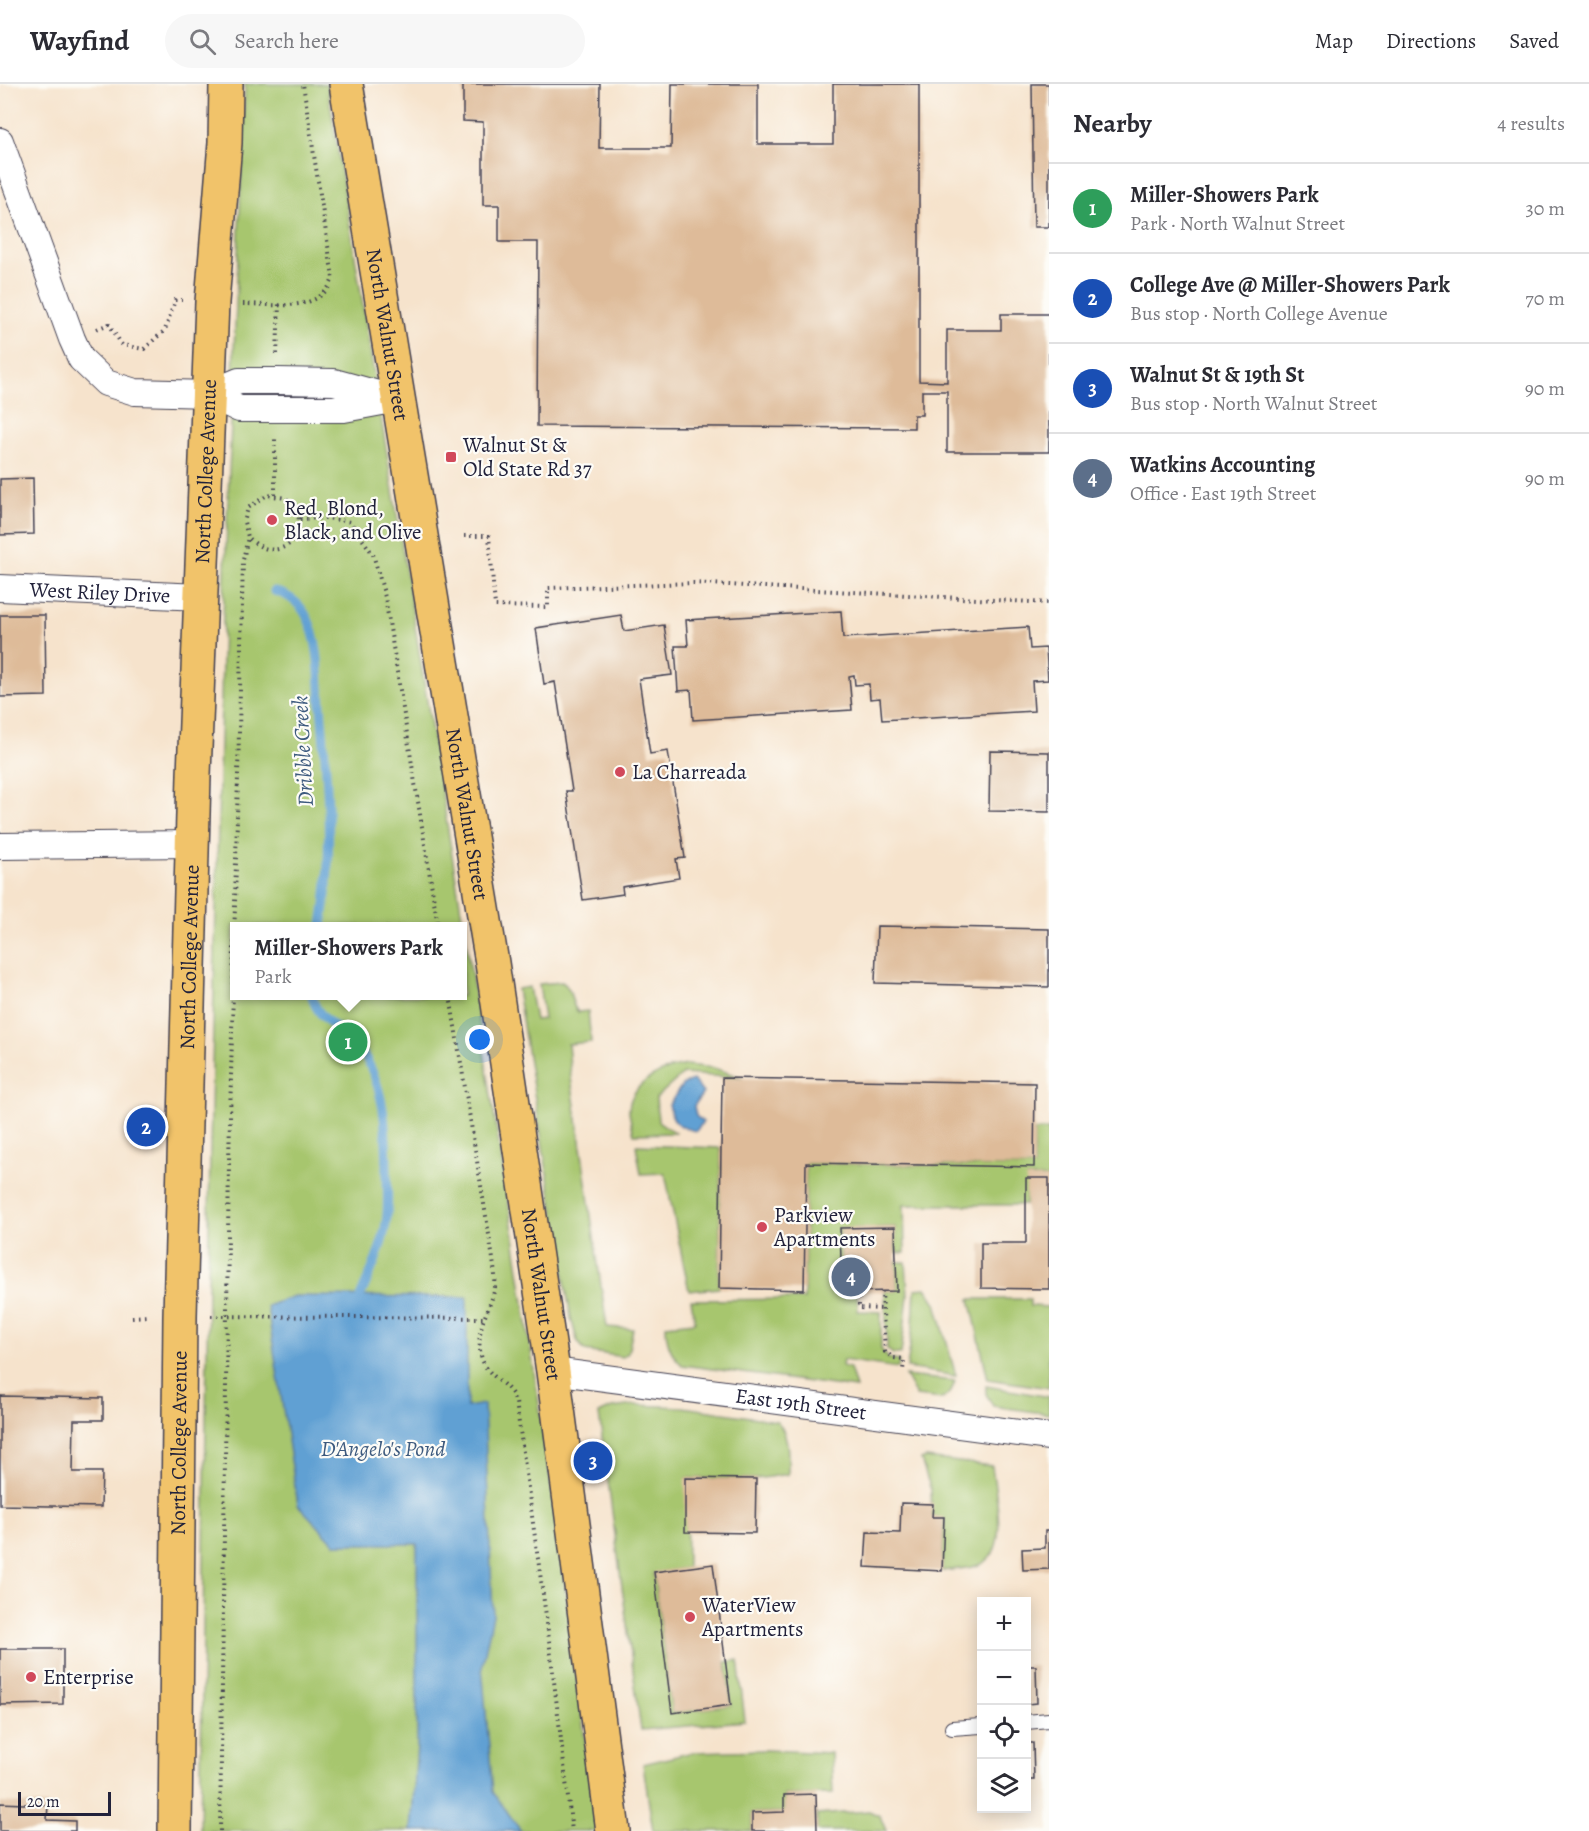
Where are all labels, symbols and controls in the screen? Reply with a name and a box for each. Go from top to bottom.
search box [165,14,585,68]
text: Wayfind [30,22,129,60]
icon: search [186,25,219,58]
text: Search here [234,26,339,56]
text: Map [1315,27,1353,55]
text: Directions [1386,27,1476,55]
text: Saved [1509,27,1559,55]
text: Nearby [1073,106,1152,141]
text: 4 results [1497,110,1565,137]
text: Miller-Showers Park [1130,180,1319,210]
text: 1 [1089,195,1096,222]
text: 30 m [1525,195,1565,222]
text: Park · North Walnut Street [1130,210,1345,237]
street label: North Walnut Street [360,246,416,423]
text: College Ave @ Miller-Showers Park [1130,270,1450,300]
text: 2 [1088,285,1097,312]
text: 70 m [1525,285,1565,312]
text: Bus stop · North College Avenue [1130,300,1388,327]
text: Walnut St & 19th St [1130,360,1304,390]
text: 3 [1088,375,1097,402]
text: 90 m [1525,375,1565,402]
street label: North College Avenue [188,378,223,564]
text: Bus stop · North Walnut Street [1130,390,1377,417]
place label: Walnut St & Old State Rd 37 [462,431,592,483]
marker: Walnut St & Old State Rd 37 [444,450,458,464]
text: Watkins Accounting [1130,450,1315,480]
text: 4 [1088,465,1097,492]
text: 90 m [1525,465,1565,492]
text: Office · East 19th Street [1130,480,1316,507]
place label: Red, Blond, Black, and Olive [284,494,421,546]
marker: Red, Blond, Black, and Olive [265,513,279,527]
street label: West Riley Drive [28,575,171,610]
water label: Dribble Creek [285,694,321,807]
street label: North Walnut Street [439,726,495,902]
place label: La Charreada [632,758,747,786]
marker: La Charreada [613,765,627,779]
street label: North College Avenue [173,864,206,1050]
popup [230,922,467,1000]
text: Miller-Showers Park [254,933,443,963]
text: Park [254,963,292,990]
pin: 1 [328,1020,368,1064]
your location [465,1025,494,1054]
pin: 2 [126,1104,166,1150]
place label: Parkview Apartments [773,1201,875,1253]
street label: North Walnut Street [515,1206,568,1382]
marker: Parkview Apartments [755,1220,769,1234]
pin: 4 [832,1254,870,1300]
street label: North College Avenue [164,1350,194,1536]
street label: East 19th Street [733,1381,868,1427]
water label: D'Angelo's Pond [321,1434,445,1464]
pin: 3 [574,1438,612,1484]
place label: WaterView Apartments [701,1591,803,1643]
map controls [977,1597,1031,1813]
button: + [977,1597,1031,1651]
marker: WaterView Apartments [683,1610,697,1624]
button: − [977,1651,1031,1705]
place label: Enterprise [43,1663,134,1691]
marker: Enterprise [24,1670,38,1684]
button: locate [977,1705,1031,1759]
button: layers [977,1759,1031,1813]
scale bar [18,1789,111,1816]
text: 20 m [27,1791,60,1813]

